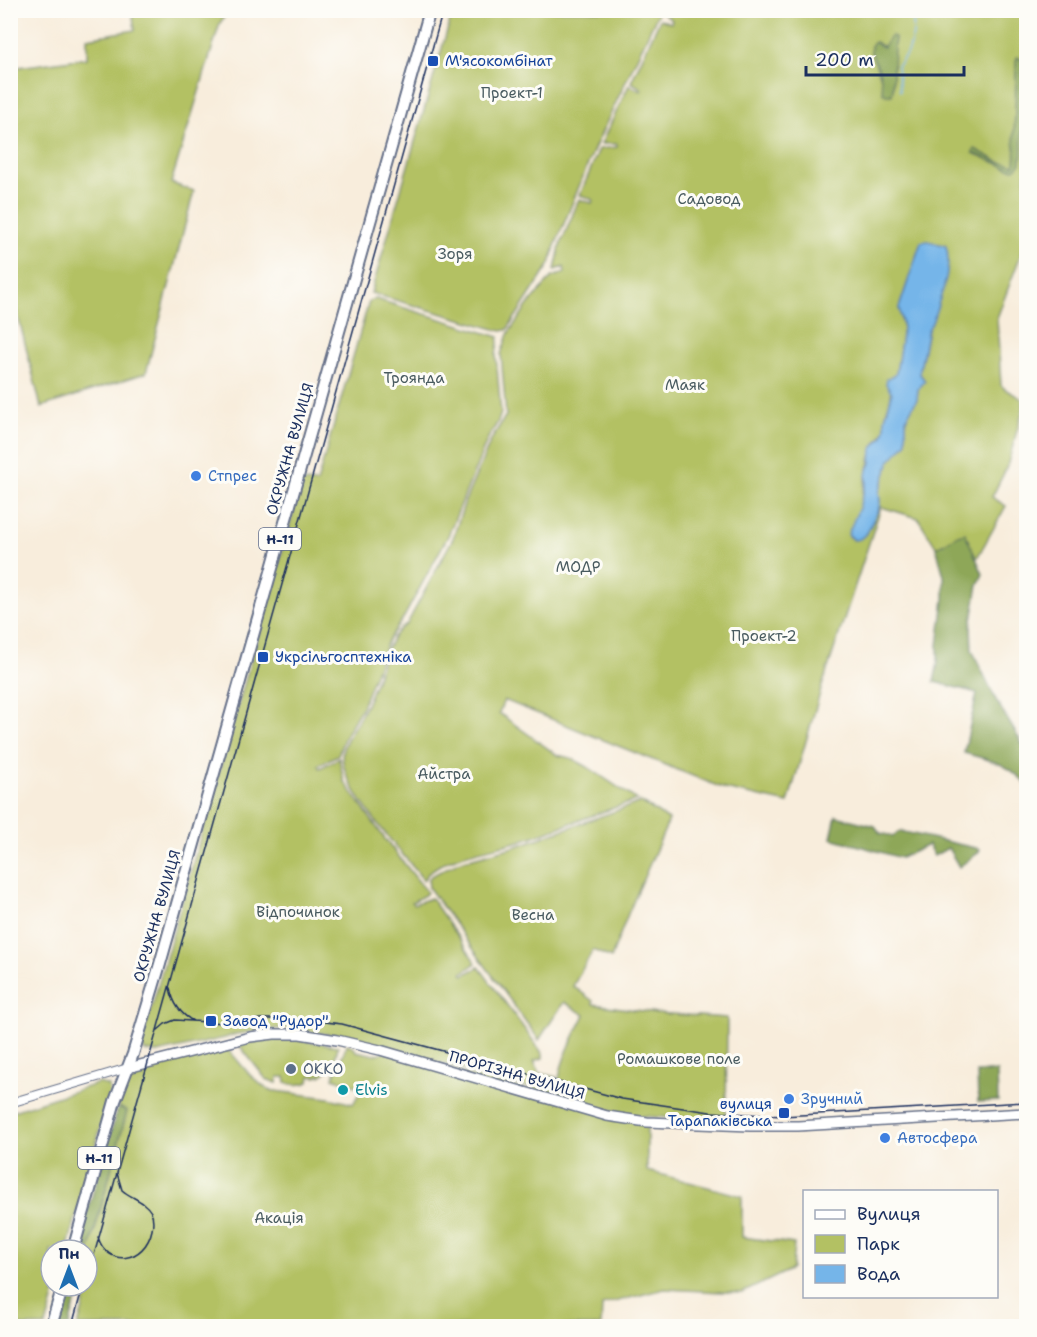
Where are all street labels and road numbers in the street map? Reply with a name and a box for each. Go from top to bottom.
street label: ОКРУЖНА ВУЛИЦЯ [262,381,318,517]
road number: Н-11 [259,528,301,550]
street label: ОКРУЖНА ВУЛИЦЯ [129,848,185,984]
street label: ПРОРІЗНА ВУЛИЦЯ [447,1046,587,1104]
road number: Н-11 [78,1147,120,1169]

